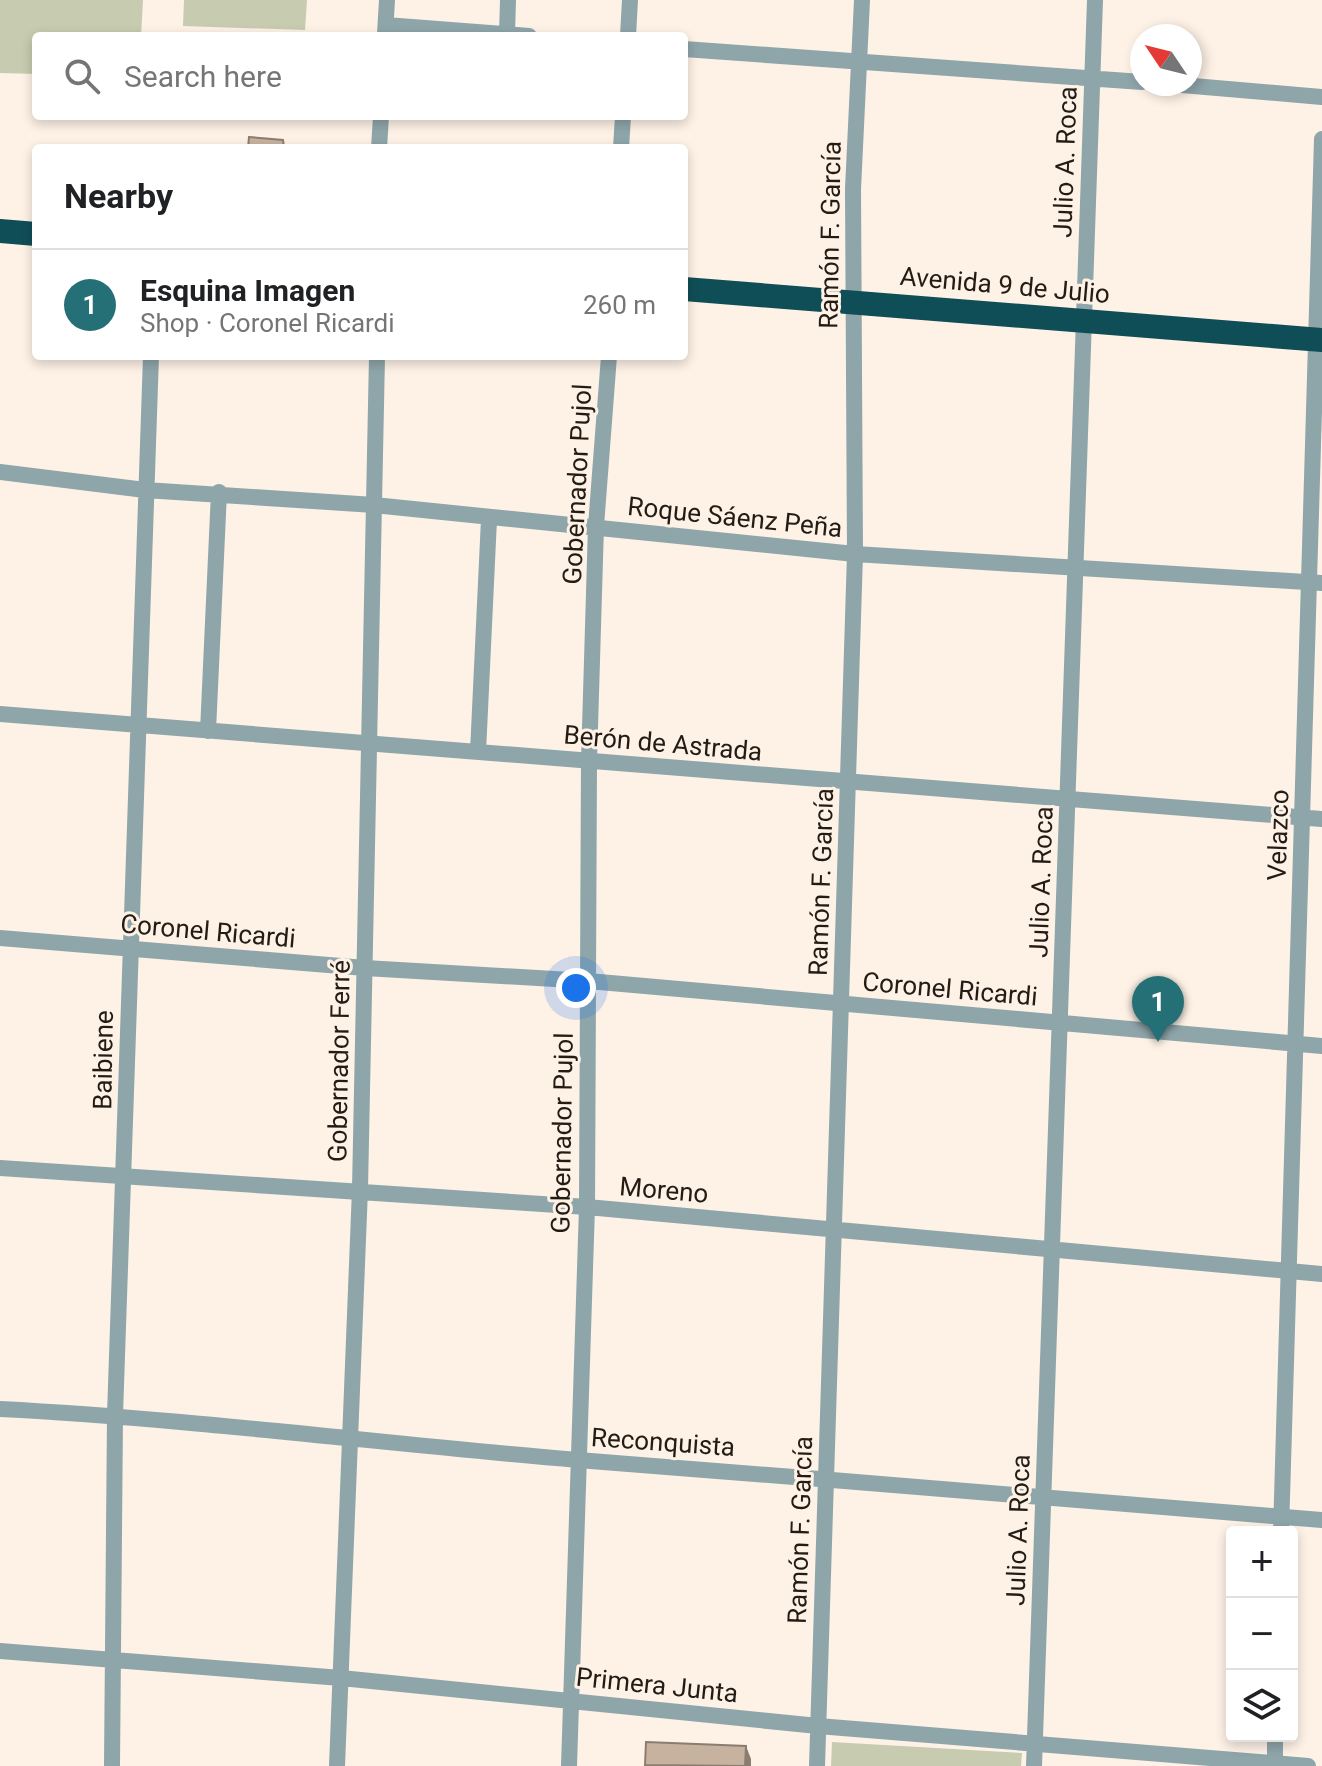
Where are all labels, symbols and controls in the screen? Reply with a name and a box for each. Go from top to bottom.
north arrow [1130,24,1202,96]
search box [32,32,688,120]
icon: search [60,54,104,98]
text: Search here [124,59,282,94]
street label: Julio A. Roca [1047,86,1083,238]
street label: Ramón F. García [813,141,847,329]
text: Nearby [64,176,173,216]
street label: Avenida 9 de Julio [899,261,1111,309]
text: Esquina Imagen [140,273,355,308]
text: 1 [83,290,97,320]
text: 260 m [583,290,656,320]
text: Shop · Coronel Ricardi [140,308,395,338]
street label: Gobernador Pujol [557,383,597,585]
street label: Roque Sáenz Peña [626,491,844,543]
street label: Berón de Astrada [562,719,764,767]
street label: Ramón F. García [803,788,839,976]
street label: Velazco [1261,789,1295,881]
street label: Julio A. Roca [1023,806,1059,958]
street label: Coronel Ricardi [119,908,297,954]
street label: Gobernador Ferré [322,960,356,1162]
street label: Coronel Ricardi [861,966,1039,1012]
your location [556,968,596,1008]
pin: 1 [1132,976,1184,1042]
street label: Baibiene [87,1010,119,1110]
street label: Gobernador Pujol [545,1032,579,1234]
street label: Moreno [618,1171,710,1209]
street label: Reconquista [590,1422,736,1462]
street label: Ramón F. García [782,1436,818,1624]
street label: Julio A. Roca [1000,1454,1036,1606]
map controls [1226,1526,1298,1742]
button: + [1226,1526,1298,1598]
button: − [1226,1598,1298,1670]
street label: Primera Junta [575,1662,739,1708]
button: layers [1226,1670,1298,1742]

